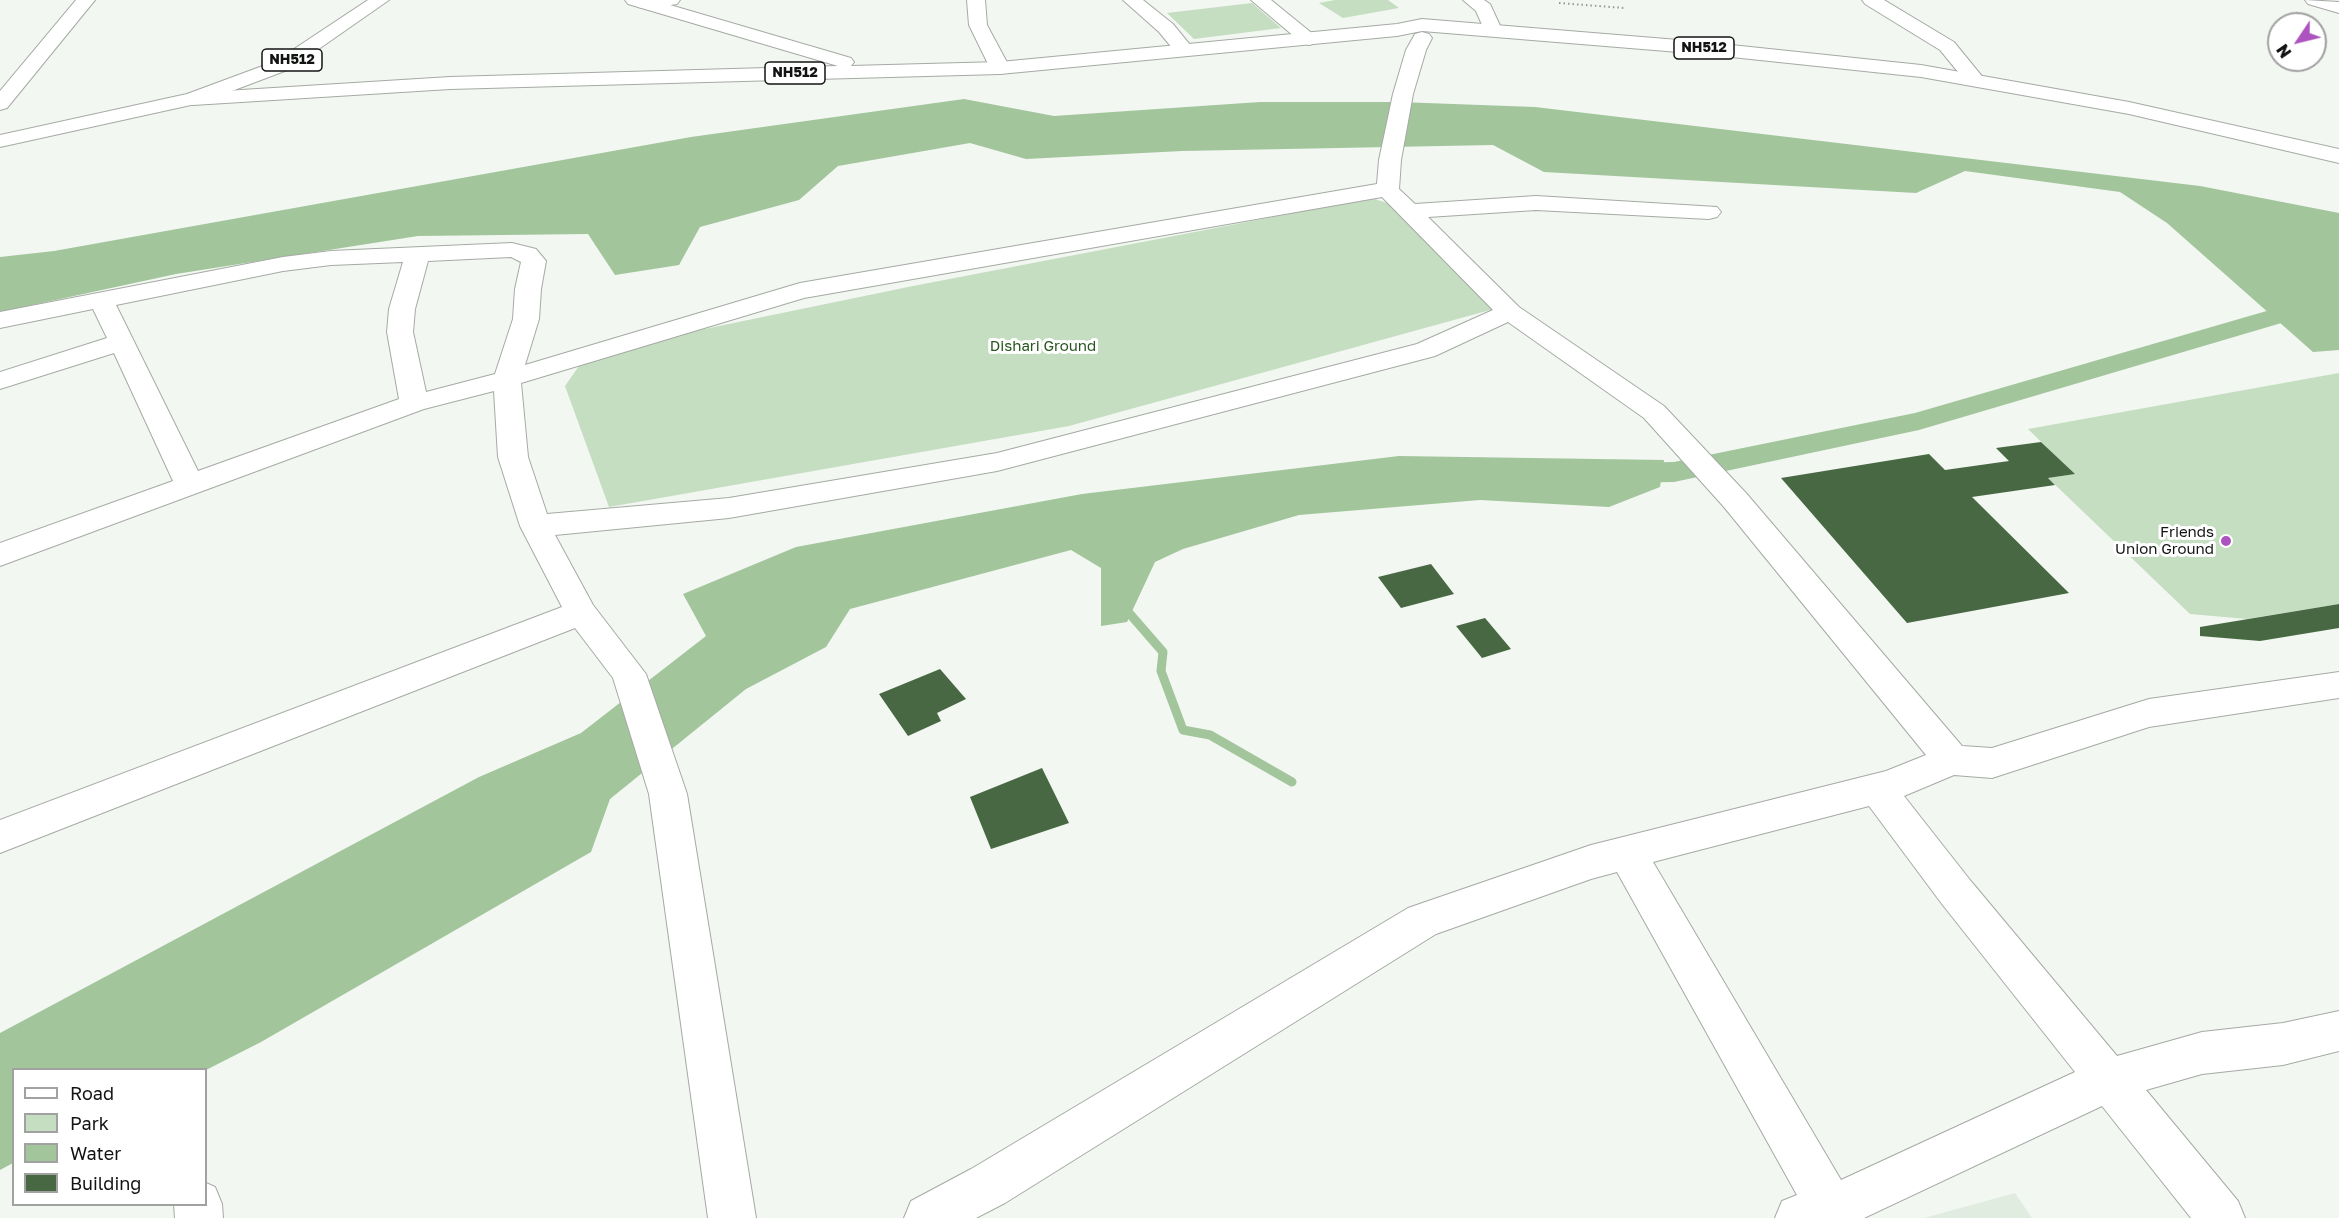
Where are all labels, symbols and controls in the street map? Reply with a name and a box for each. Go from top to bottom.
north arrow [2267,12,2327,72]
road number: NH512 [1674,37,1734,59]
text: N [2272,40,2296,62]
road number: NH512 [262,49,322,71]
road number: NH512 [765,62,825,84]
park label: Dishari Ground [990,337,1096,355]
place label: Friends Union Ground [2115,523,2214,558]
marker: Friends Union Ground [2219,534,2233,548]
legend [12,1068,207,1206]
text: Road [70,1082,114,1104]
text: Park [70,1112,109,1134]
text: Water [70,1142,121,1164]
text: Building [70,1172,141,1194]

